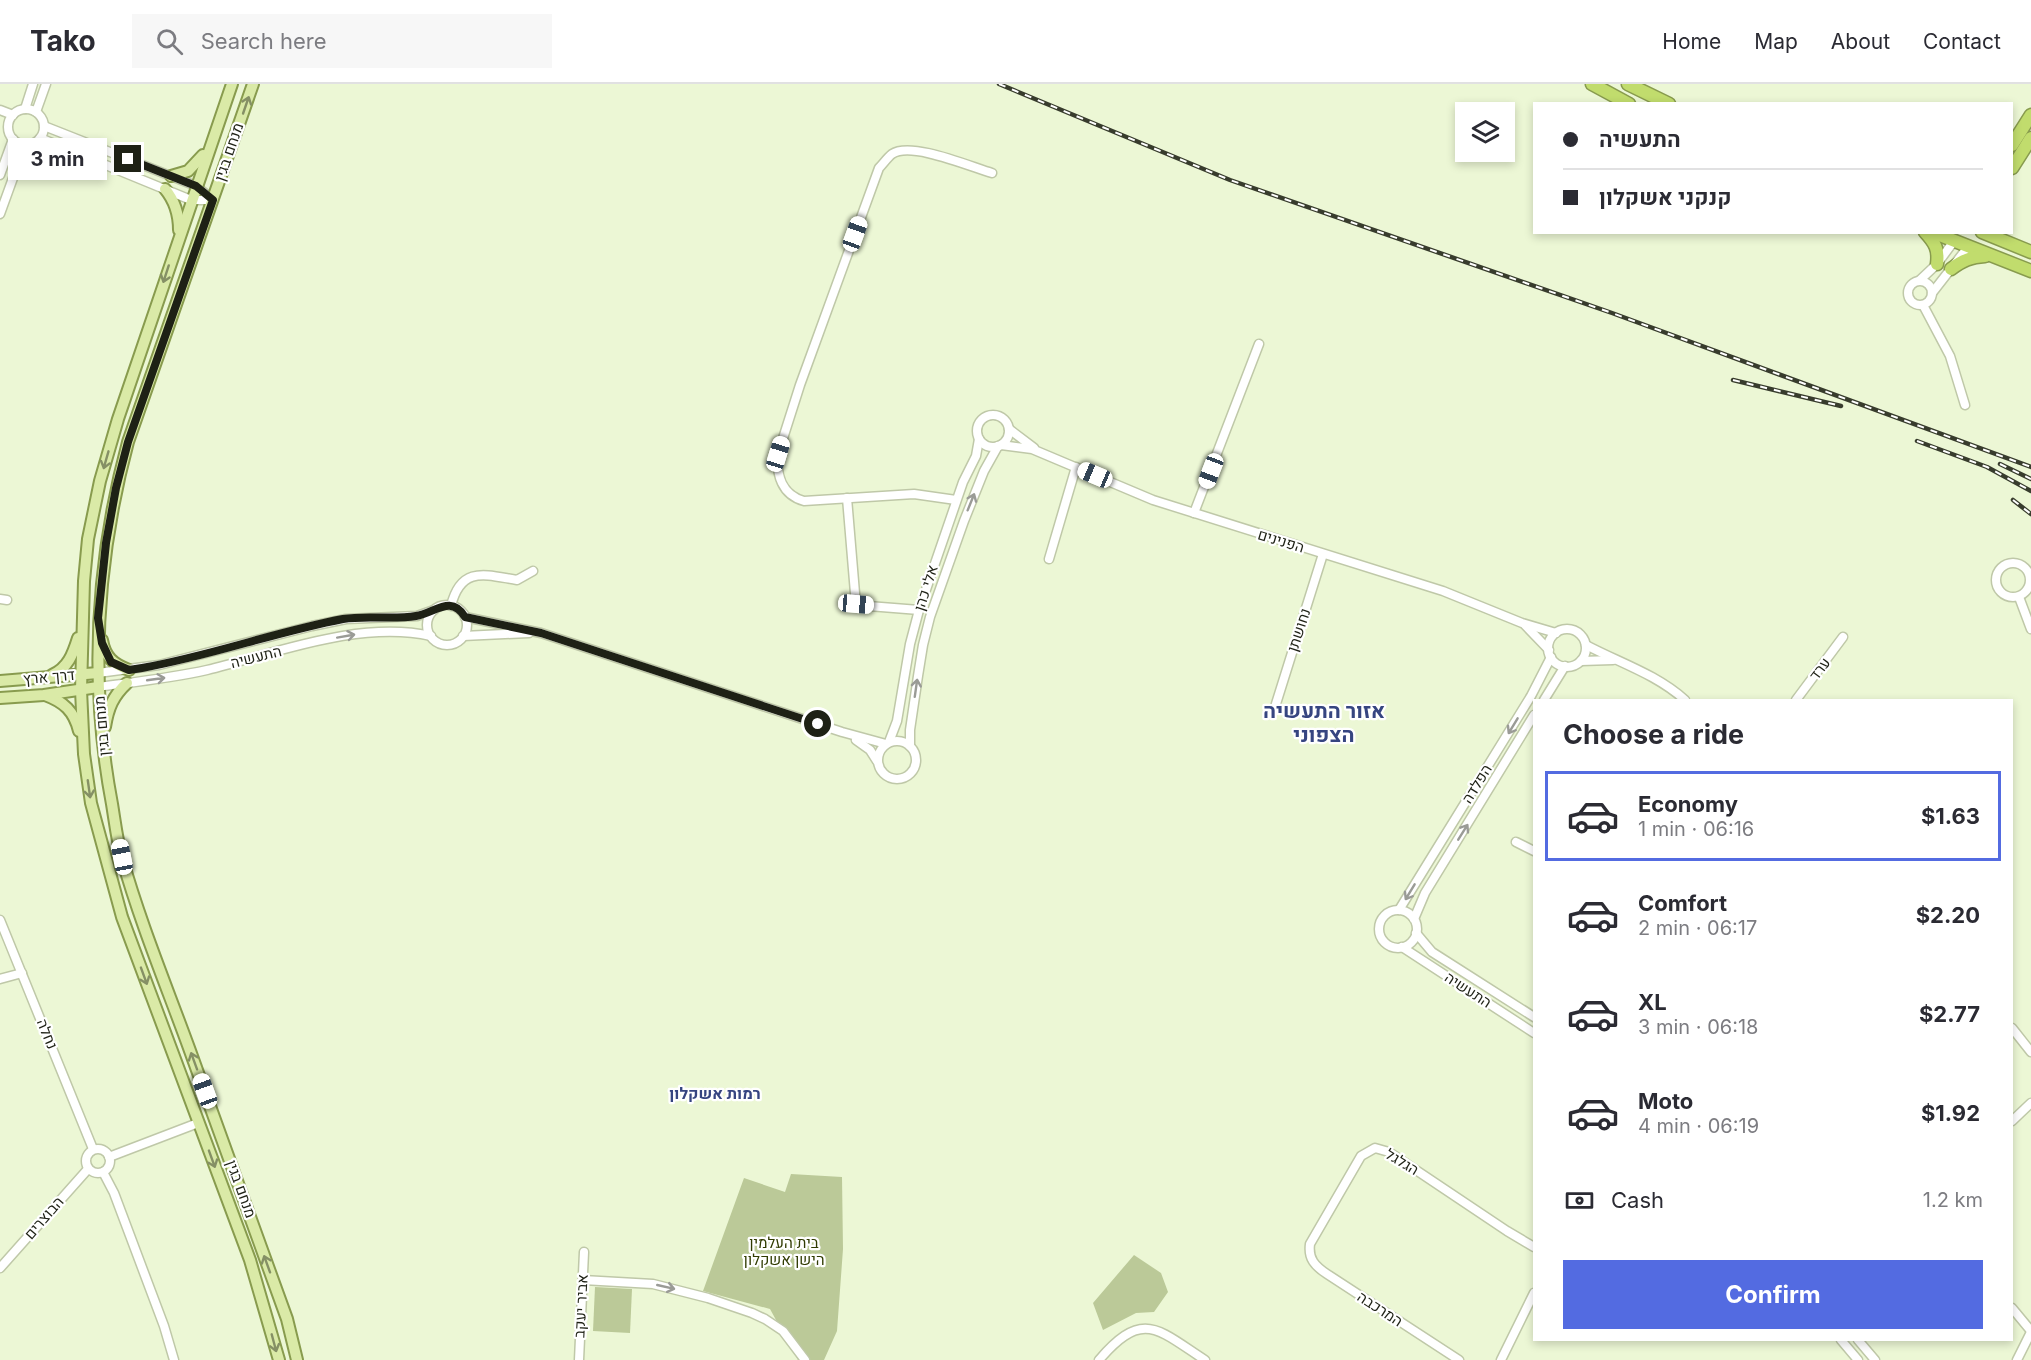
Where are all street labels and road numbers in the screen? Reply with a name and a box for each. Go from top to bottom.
street label: מנחם בגין [210,120,247,183]
street label: הפנינים [1256,524,1307,557]
street label: אלי כהן [909,562,942,613]
street label: נחושתן [1283,606,1314,654]
street label: התעשיה [228,641,283,672]
street label: ערד [1805,653,1834,684]
street label: דרך ארץ [22,665,76,688]
street label: מנחם בגין [89,695,114,757]
street label: הפלדה [1457,761,1496,807]
street label: התעשיה [1441,967,1495,1012]
street label: נחלה [33,1016,62,1052]
street label: הגלגל [1382,1144,1423,1179]
street label: מנחם בגין [222,1157,261,1220]
street label: הבוצרים [20,1192,67,1243]
street label: אביר יעקב [569,1273,592,1338]
street label: המרכבה [1354,1287,1407,1330]

